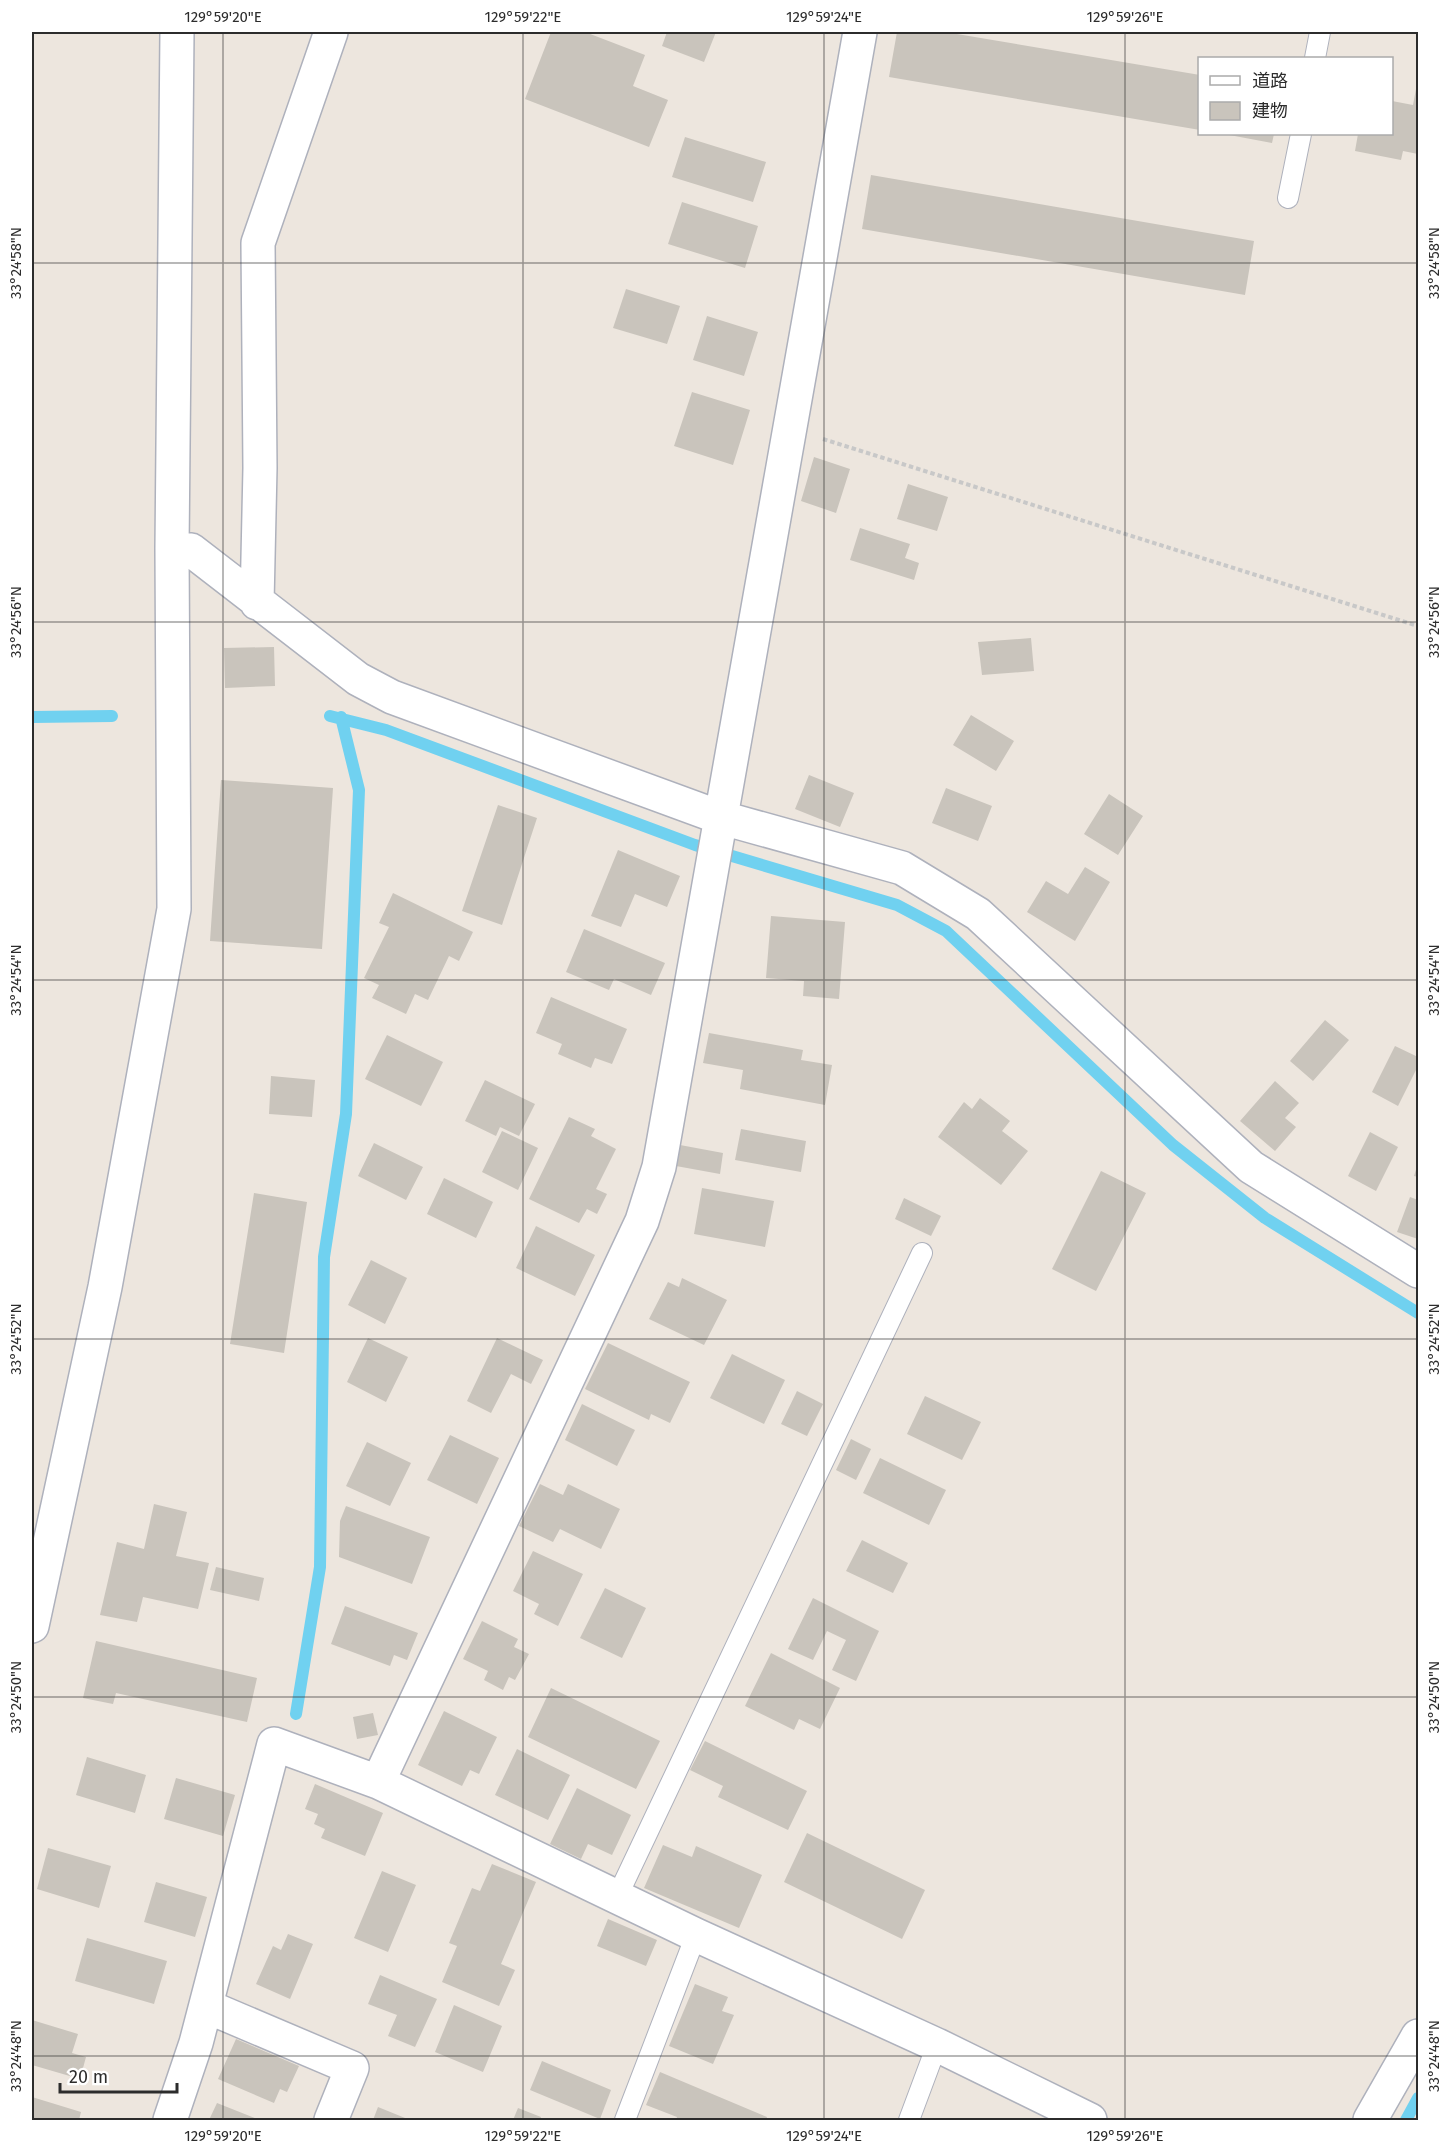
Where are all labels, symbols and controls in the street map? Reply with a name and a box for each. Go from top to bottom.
text: 129°59'20"E [184,8,262,26]
text: 129°59'22"E [485,8,561,26]
text: 129°59'24"E [786,8,862,26]
text: 129°59'26"E [1086,8,1164,26]
legend [1198,57,1393,135]
text: 道路 [1252,70,1288,92]
text: 建物 [1252,100,1288,122]
text: 33°24'58"N [7,227,25,299]
text: 33°24'58"N [1425,227,1443,299]
text: 33°24'56"N [7,586,25,658]
text: 33°24'56"N [1425,586,1443,658]
text: 33°24'54"N [7,944,25,1016]
text: 33°24'54"N [1425,944,1443,1016]
text: 33°24'52"N [7,1303,25,1375]
text: 33°24'52"N [1425,1303,1443,1375]
text: 33°24'50"N [7,1661,25,1733]
text: 33°24'50"N [1425,1661,1443,1733]
text: 33°24'48"N [7,2020,25,2092]
text: 33°24'48"N [1425,2020,1443,2092]
scale bar [60,2056,177,2094]
text: 20 m [69,2066,108,2088]
text: 129°59'20"E [184,2127,262,2145]
text: 129°59'22"E [485,2127,561,2145]
text: 129°59'24"E [786,2127,862,2145]
text: 129°59'26"E [1086,2127,1164,2145]

